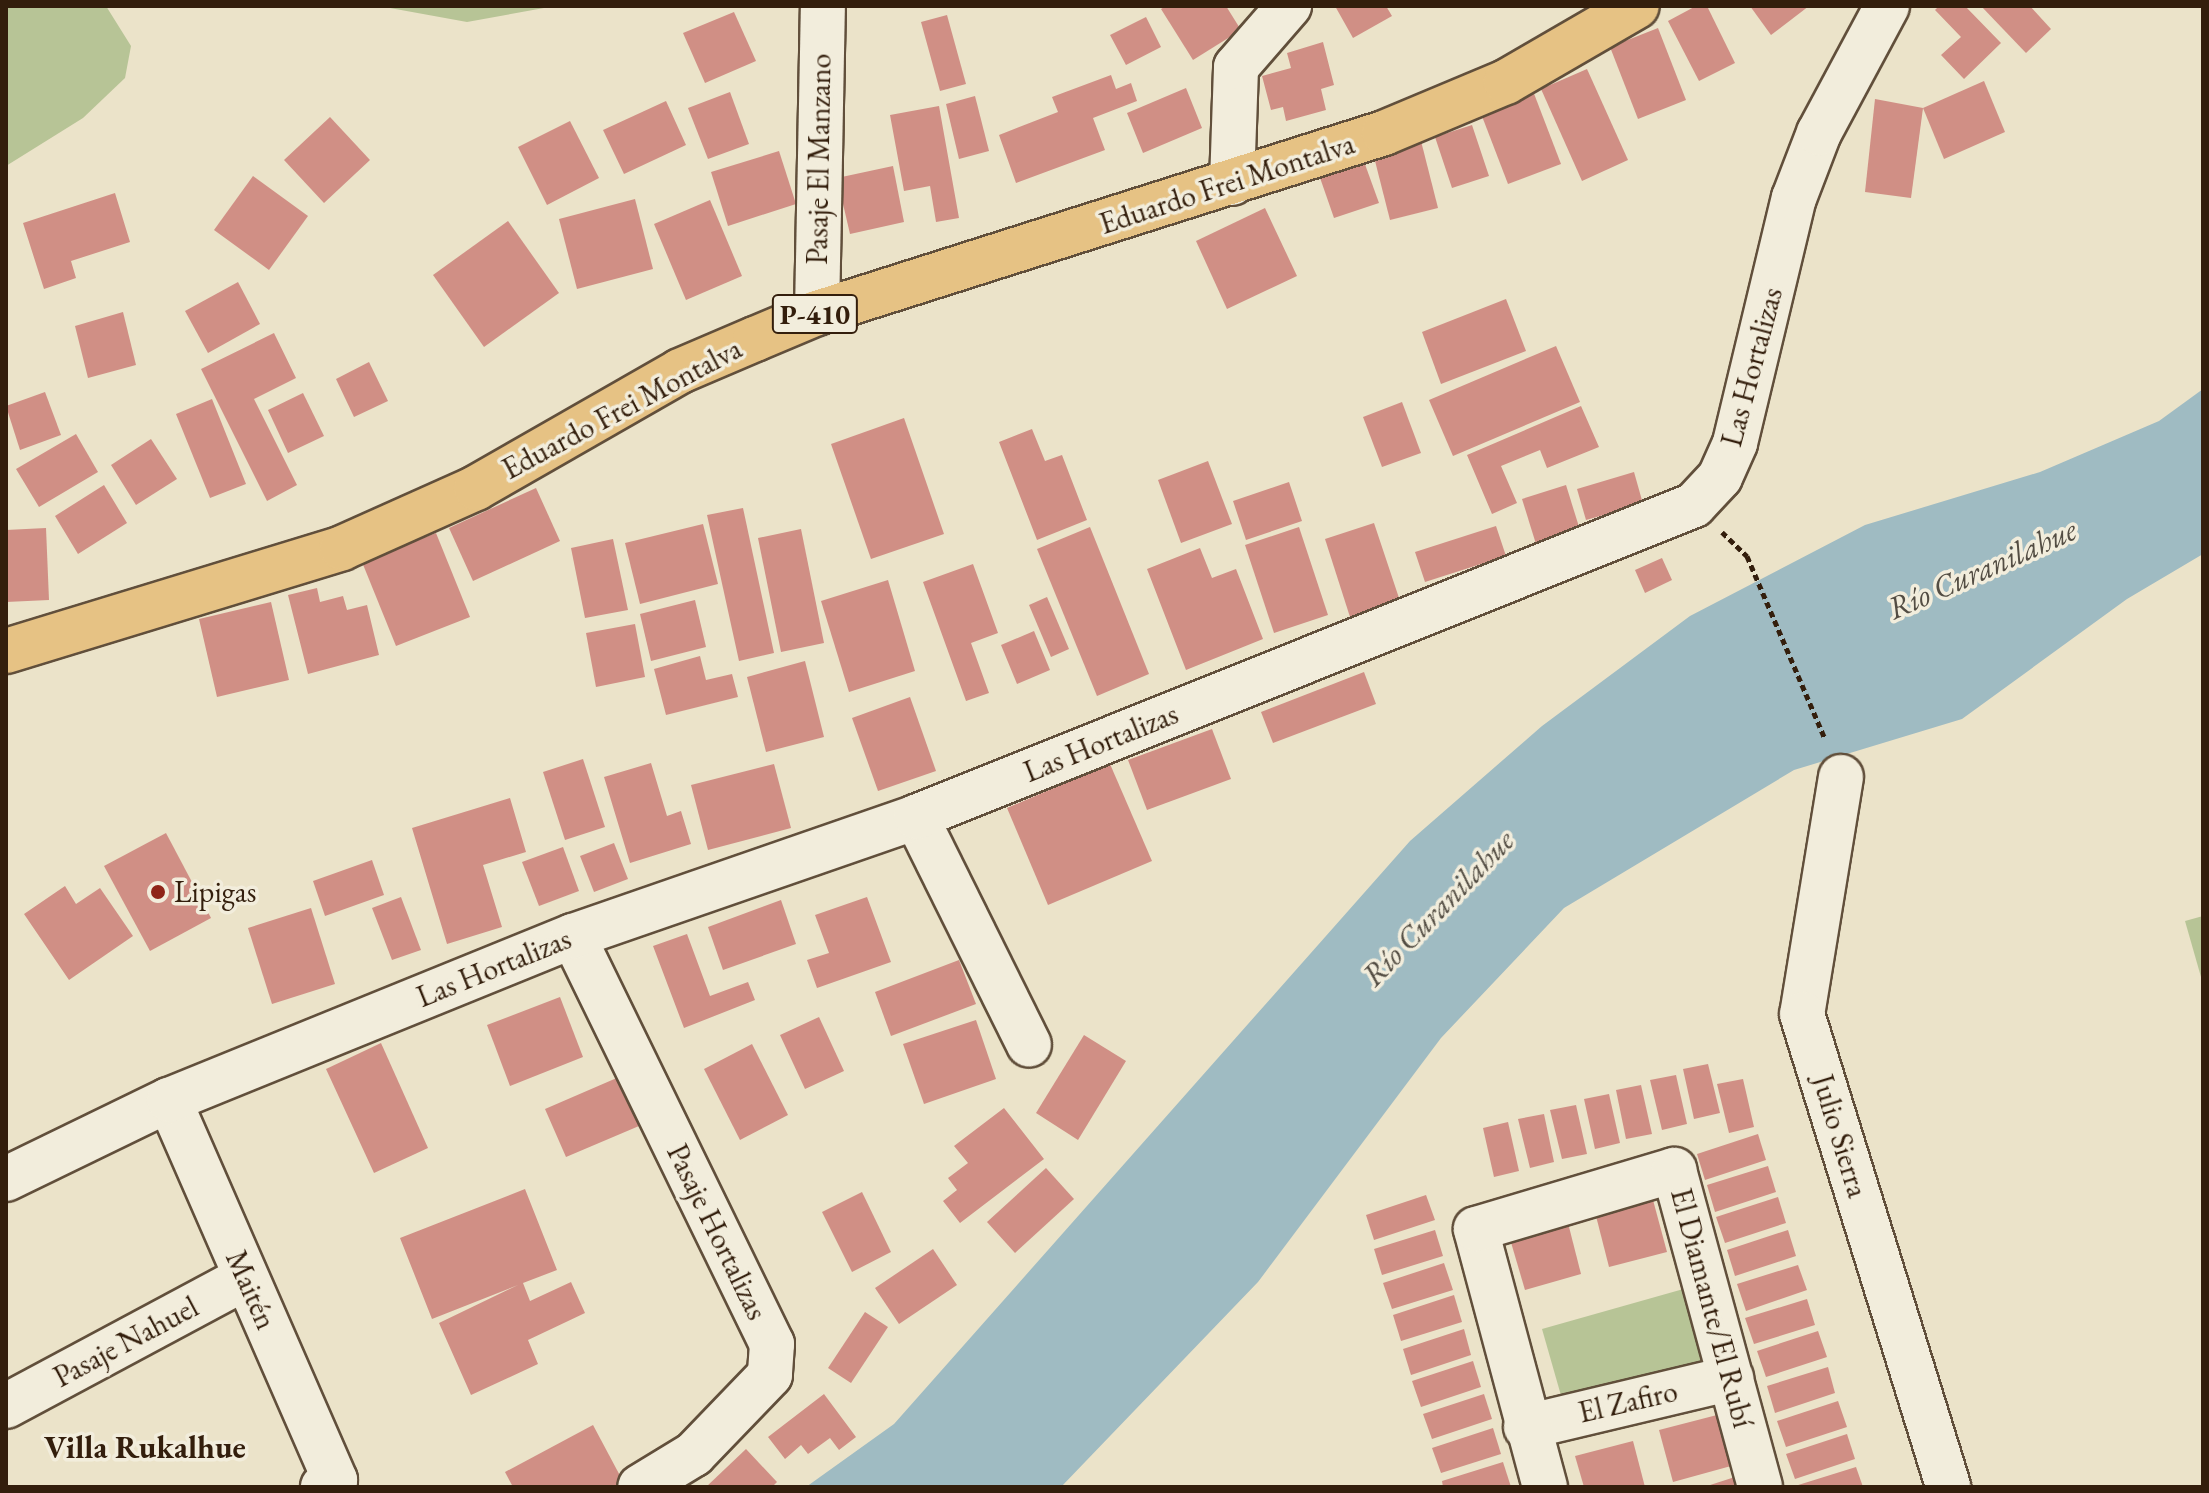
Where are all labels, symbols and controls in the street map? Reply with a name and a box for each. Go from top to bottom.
street label: Pasaje El Manzano [799,53,839,265]
street label: Eduardo Frei Montalva [1095,126,1359,242]
street label: Las Hortalizas [1713,283,1791,451]
road number: P-410 [771,290,859,338]
street label: Eduardo Frei Montalva [496,331,748,487]
water label: Río Curanilahue [1881,510,2083,628]
street label: Las Hortalizas [1019,696,1183,790]
water label: Río Curanilahue [1354,822,1522,994]
place label: Lipigas [174,874,256,910]
marker: Lipigas [149,883,167,901]
street label: Las Hortalizas [412,921,576,1015]
street label: Julio Sierra [1804,1070,1876,1202]
street label: Pasaje Hortalizas [659,1138,775,1326]
street label: El Diamante/El Rubí [1663,1184,1761,1432]
street label: Maitén [218,1245,284,1335]
street label: Pasaje Nahuel [47,1289,205,1395]
street label: El Zafiro [1575,1373,1681,1431]
district label: Villa Rukalhue [44,1428,246,1466]

